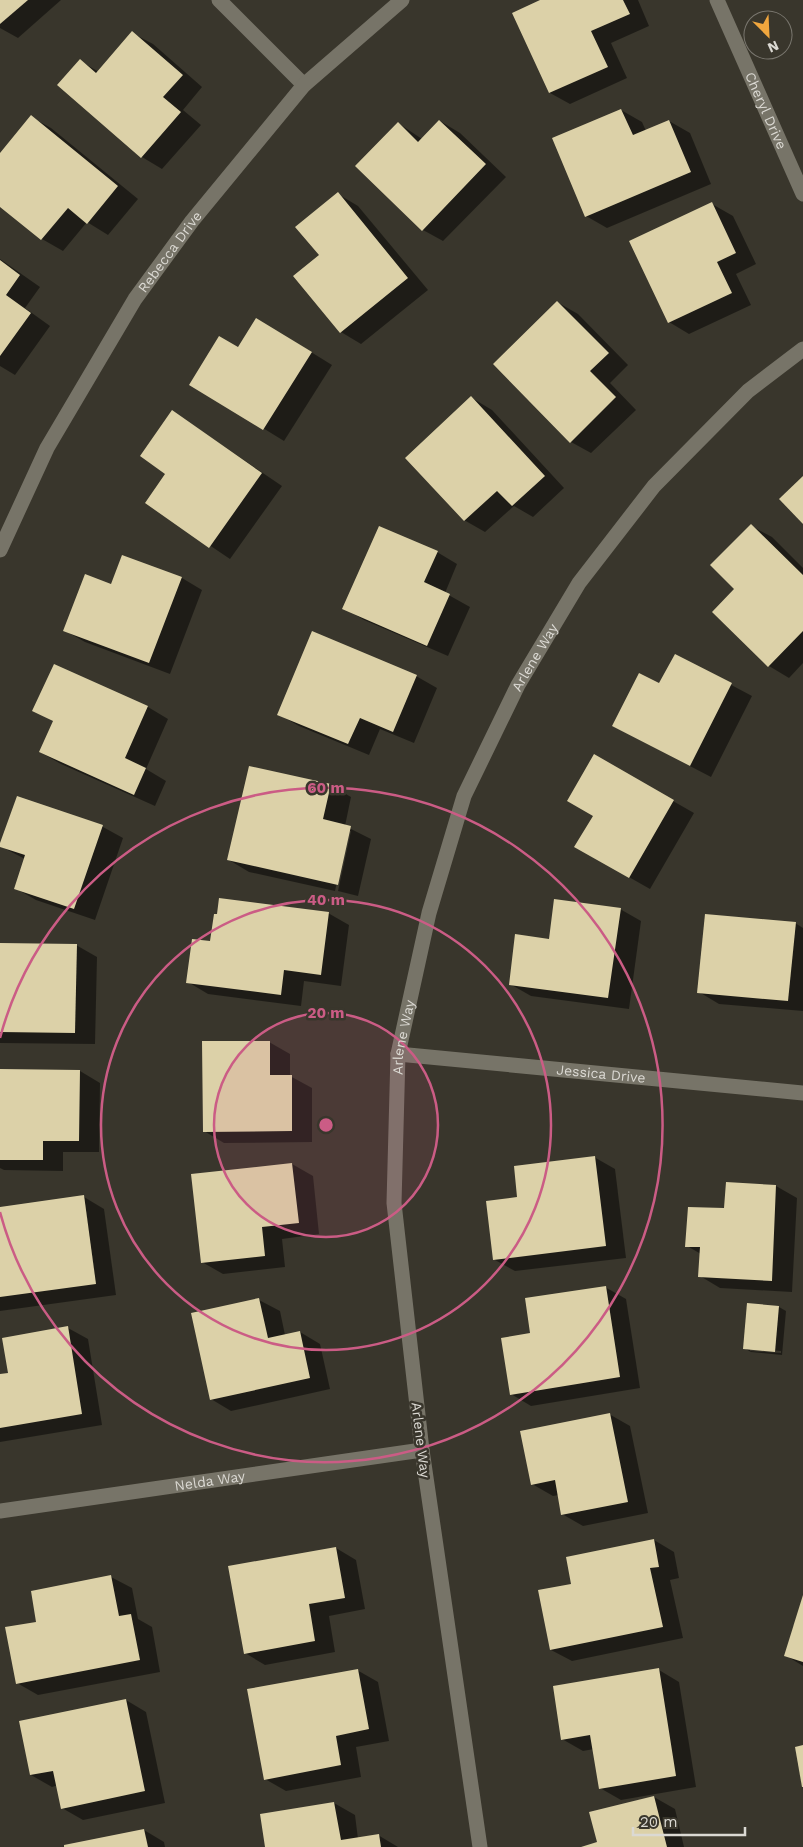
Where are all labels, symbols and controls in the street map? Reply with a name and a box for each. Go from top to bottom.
north arrow [743,10,793,60]
text: N [765,37,781,56]
street label: Cheryl Drive [742,70,790,152]
street label: Rebecca Drive [135,208,205,296]
street label: Arlene Way [508,620,561,694]
text: 60 m [307,779,345,797]
text: 40 m [307,891,345,909]
street label: Arlene Way [389,998,418,1075]
text: 20 m [307,1004,345,1022]
street label: Jessica Drive [556,1061,646,1086]
centre of rings [317,1116,335,1134]
street label: Arlene Way [408,1401,434,1480]
street label: Nelda Way [174,1468,247,1494]
scale bar [633,1804,746,1836]
text: 20 m [640,1813,678,1831]

